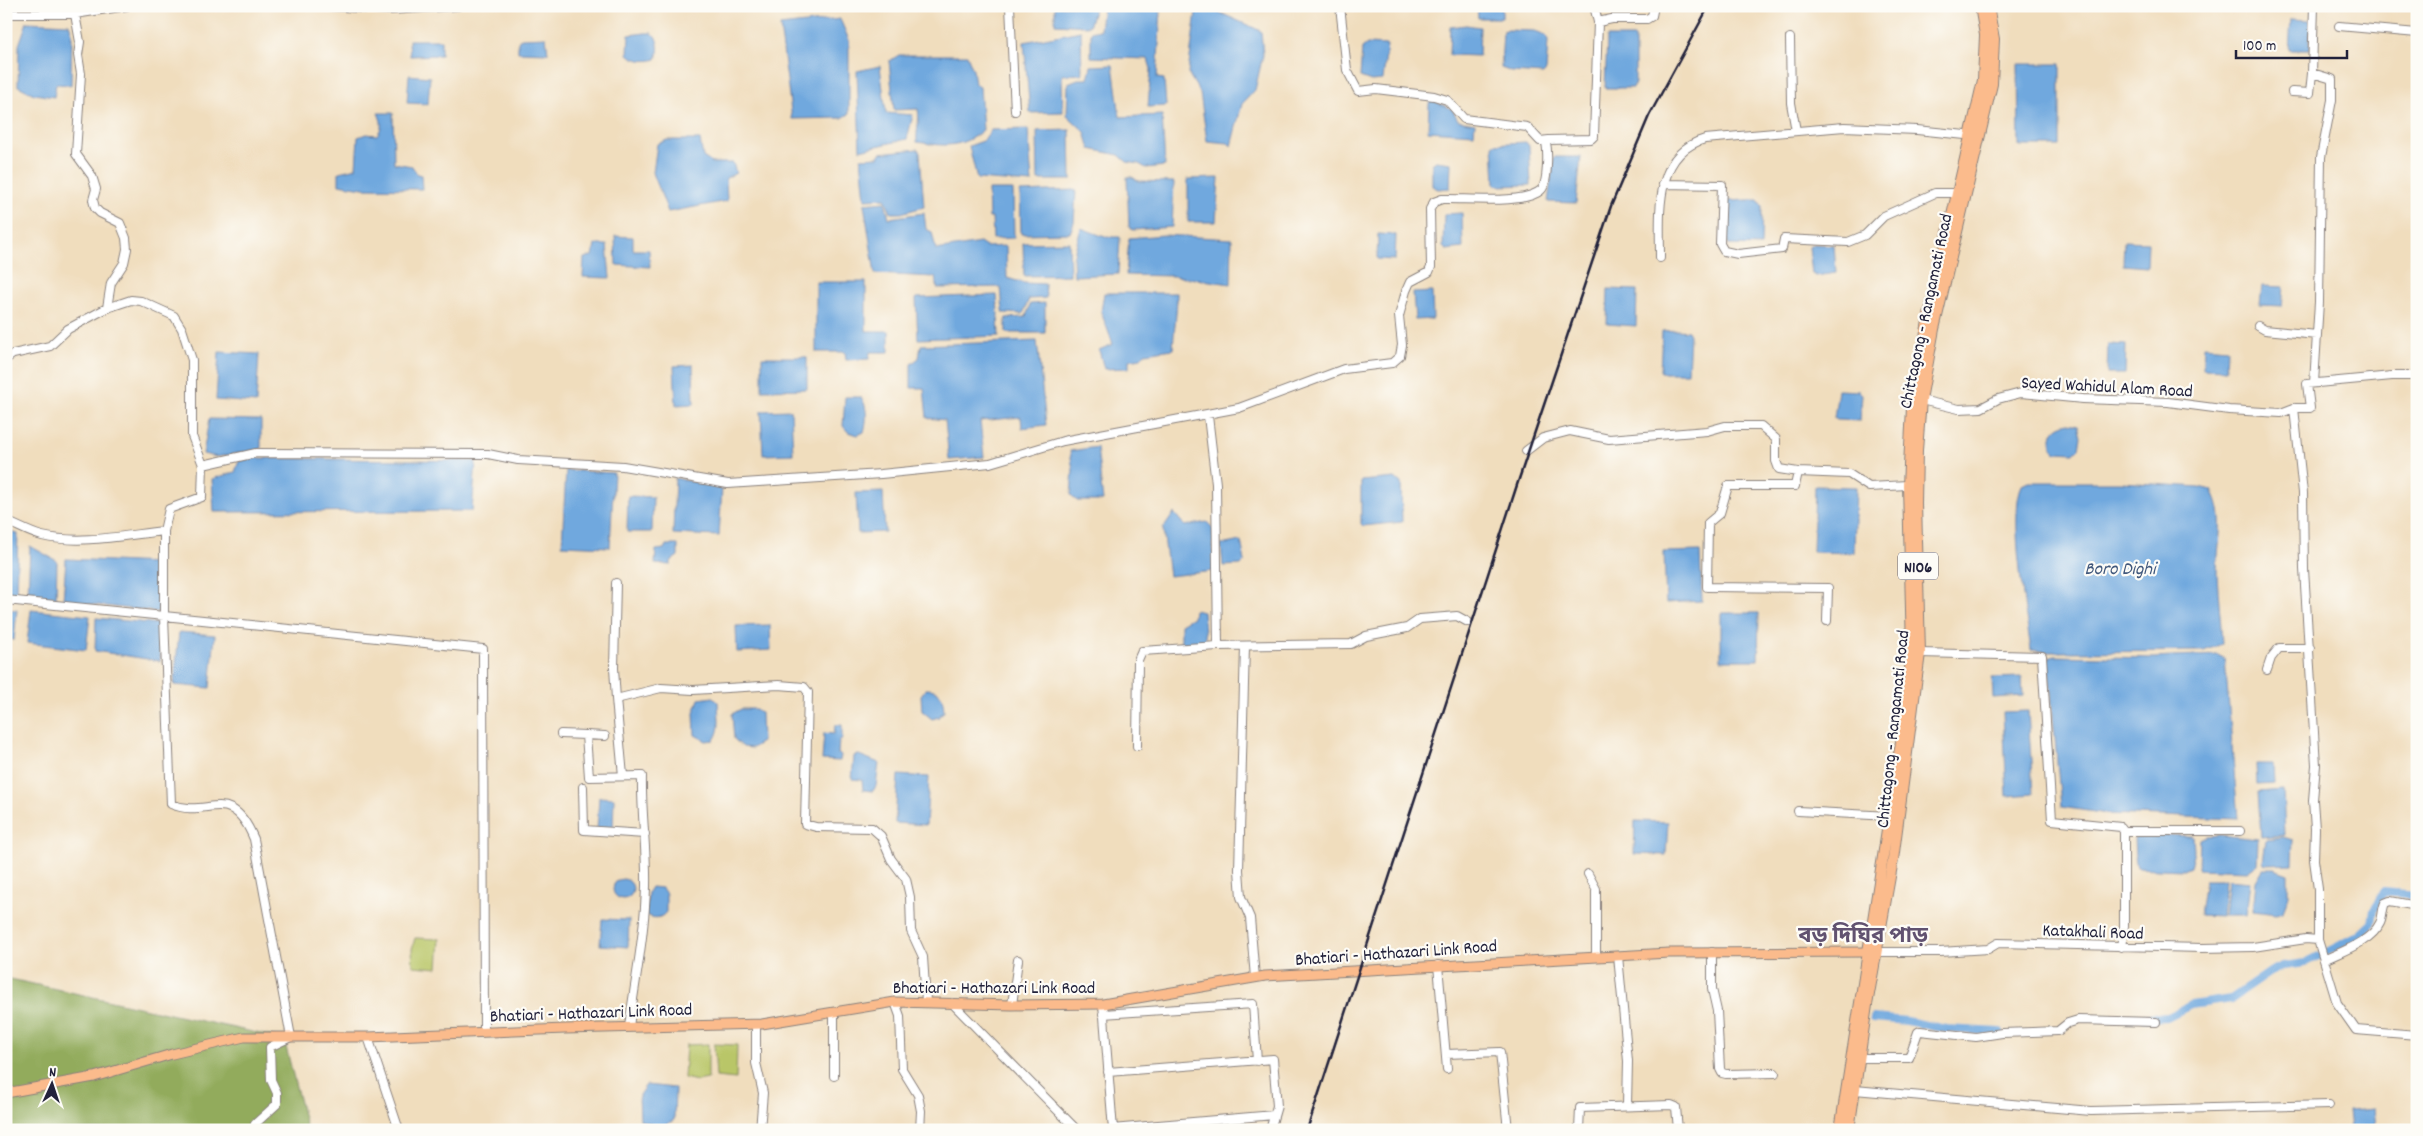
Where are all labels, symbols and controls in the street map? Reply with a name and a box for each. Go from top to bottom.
scale bar [2236,28,2347,60]
text: 100 m [2243,36,2276,58]
street label: Chittagong - Rangamati Road [1895,212,1960,411]
street label: Sayed Wahidul Alam Road [2020,372,2193,405]
road number: N106 [1898,552,1938,580]
water label: Boro Dighi [2084,557,2159,584]
street label: Chittagong - Rangamati Road [1872,629,1917,830]
street label: Katakhali Road [2042,919,2144,948]
district label: বড় দিঘির পাড় [1797,922,1929,953]
street label: Bhatiari - Hathazari Link Road [1294,935,1498,974]
street label: Bhatiari - Hathazari Link Road [893,977,1095,1002]
street label: Bhatiari - Hathazari Link Road [489,998,693,1031]
north arrow [28,1058,78,1108]
text: N [49,1063,57,1083]

